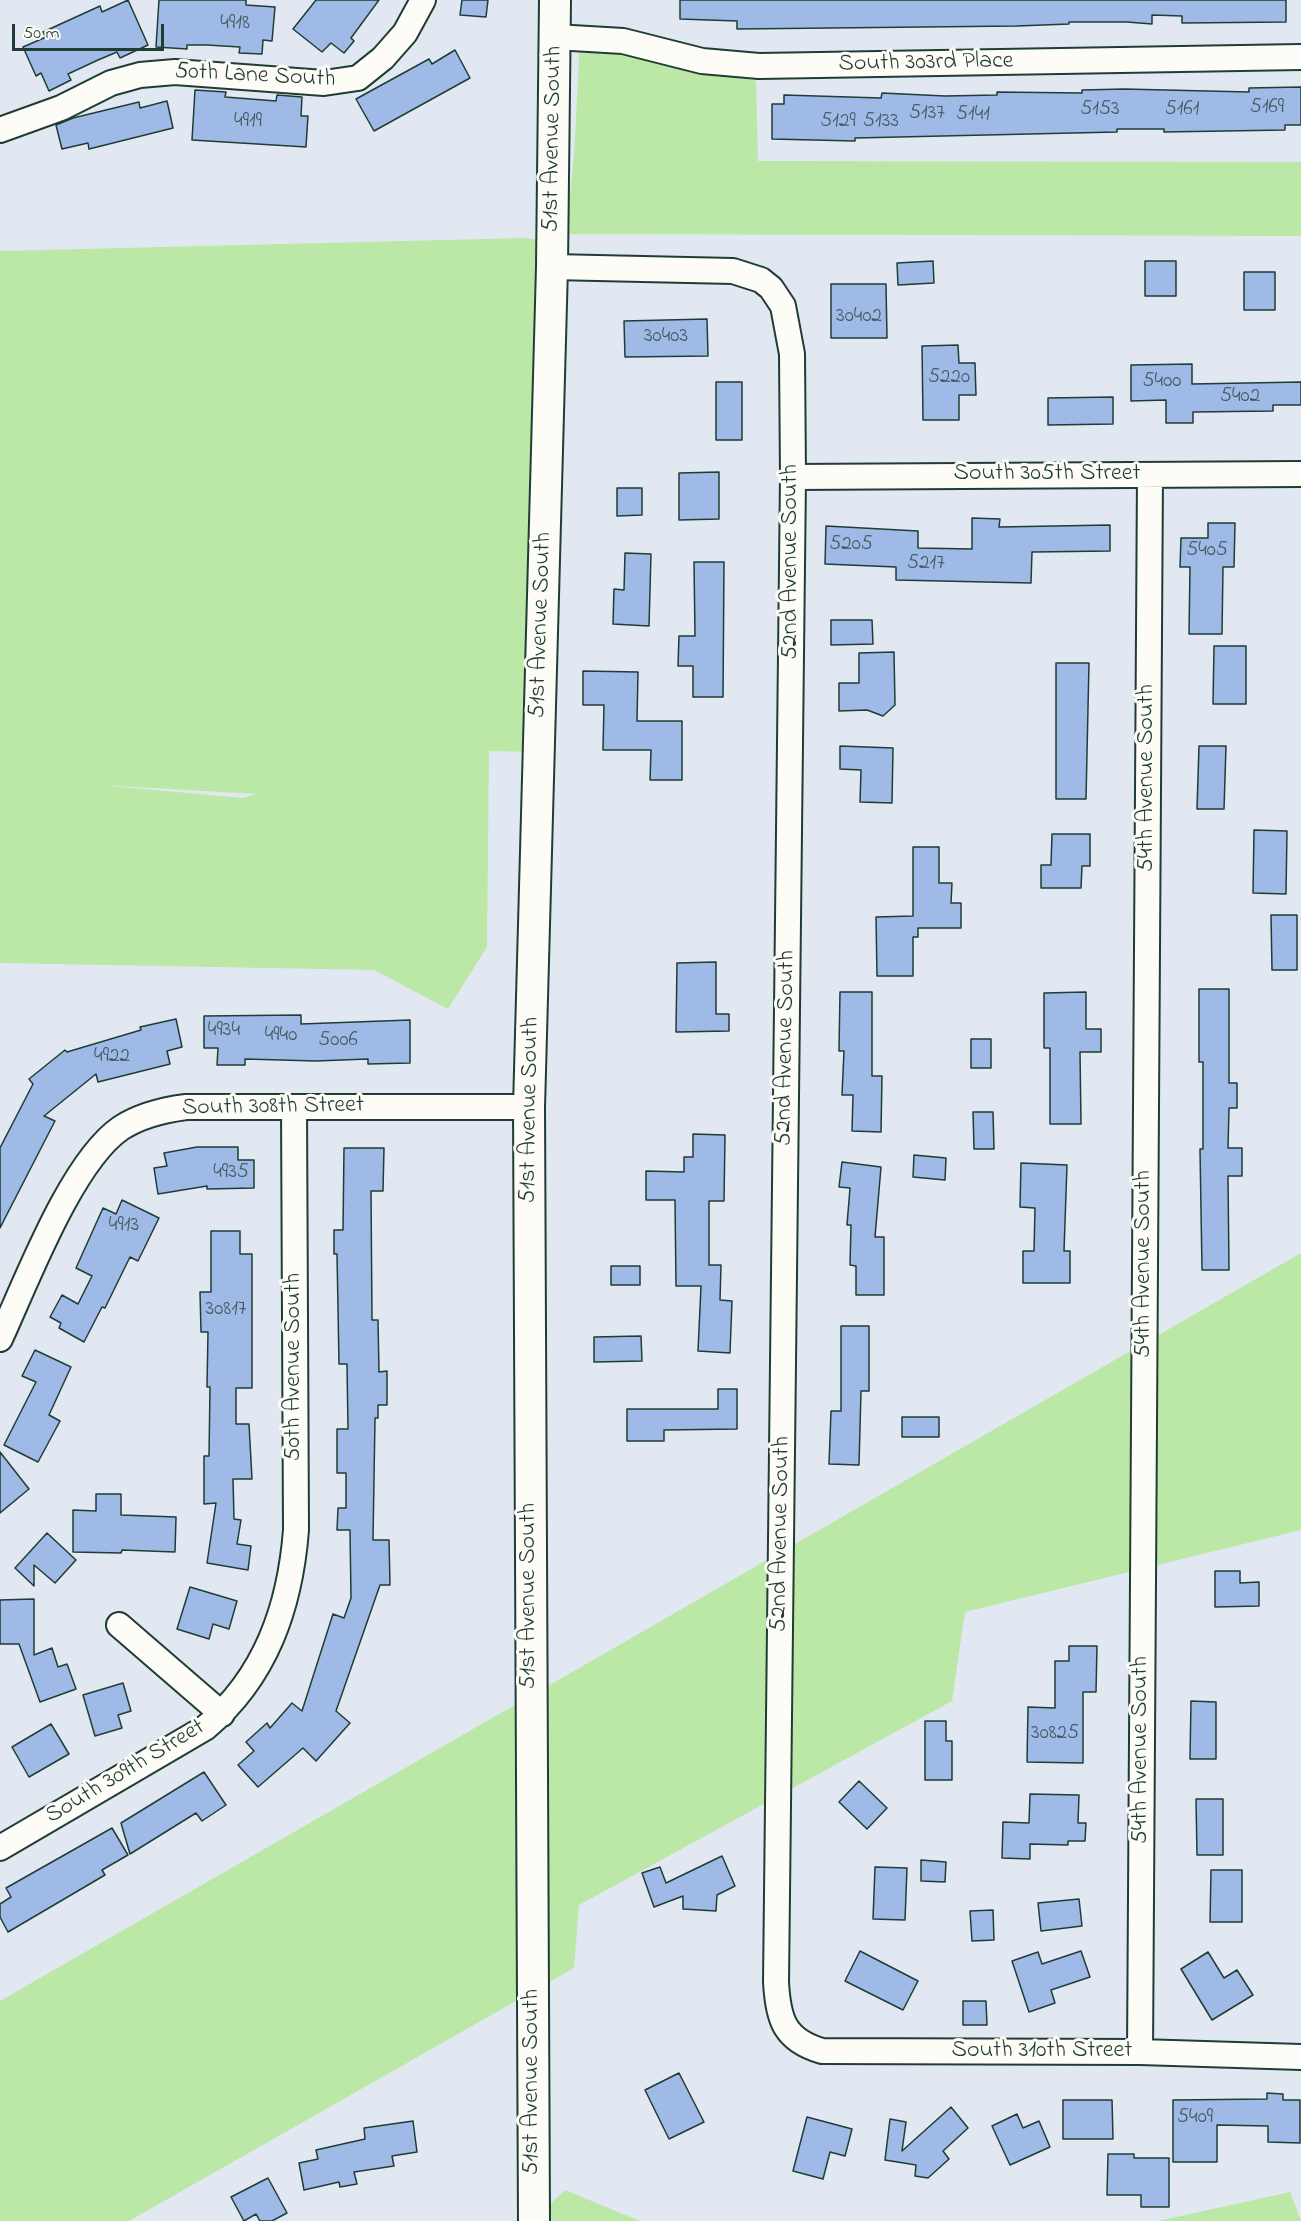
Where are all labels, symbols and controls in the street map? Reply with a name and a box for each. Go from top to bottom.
scale bar [15,12,166,50]
house number: 4918 [220,12,250,38]
text: 50 m [23,21,60,47]
street label: 51st Avenue South [538,46,570,232]
street label: South 303rd Place [838,48,1014,80]
street label: 50th Lane South [174,58,336,96]
house number: 5169 [1250,96,1284,122]
house number: 5153 [1080,98,1120,124]
house number: 5161 [1165,98,1199,124]
house number: 5137 [909,102,945,128]
house number: 5141 [956,103,990,129]
house number: 4919 [234,110,262,136]
house number: 5129 [820,110,856,136]
house number: 5133 [863,110,899,136]
house number: 30402 [836,305,882,331]
house number: 30403 [644,325,688,351]
house number: 5220 [928,366,970,392]
house number: 5400 [1143,370,1181,396]
house number: 5402 [1220,385,1260,411]
street label: South 305th Street [954,461,1140,489]
street label: 52nd Avenue South [778,464,806,660]
street label: 51st Avenue South [524,531,560,719]
house number: 5205 [829,533,873,559]
house number: 5405 [1186,539,1228,565]
house number: 5217 [907,552,945,578]
street label: 54th Avenue South [1134,684,1162,872]
street label: 52nd Avenue South [771,950,803,1146]
street label: 51st Avenue South [515,1017,547,1203]
house number: 4934 [208,1019,240,1045]
house number: 4940 [265,1024,297,1050]
house number: 5006 [318,1029,358,1055]
house number: 4922 [94,1045,130,1071]
street label: South 308th Street [182,1092,364,1124]
house number: 4935 [213,1161,249,1187]
street label: 54th Avenue South [1131,1170,1159,1358]
house number: 4913 [109,1214,139,1240]
street label: 50th Avenue South [281,1273,309,1461]
house number: 30817 [206,1298,246,1324]
street label: 52nd Avenue South [766,1436,798,1632]
street label: 51st Avenue South [516,1503,544,1689]
street label: 54th Avenue South [1128,1656,1156,1844]
street label: South 309th Street [41,1714,211,1832]
house number: 30825 [1031,1722,1079,1748]
street label: 51st Avenue South [519,1989,547,2175]
street label: South 310th Street [952,2038,1132,2066]
house number: 5409 [1177,2106,1213,2132]

